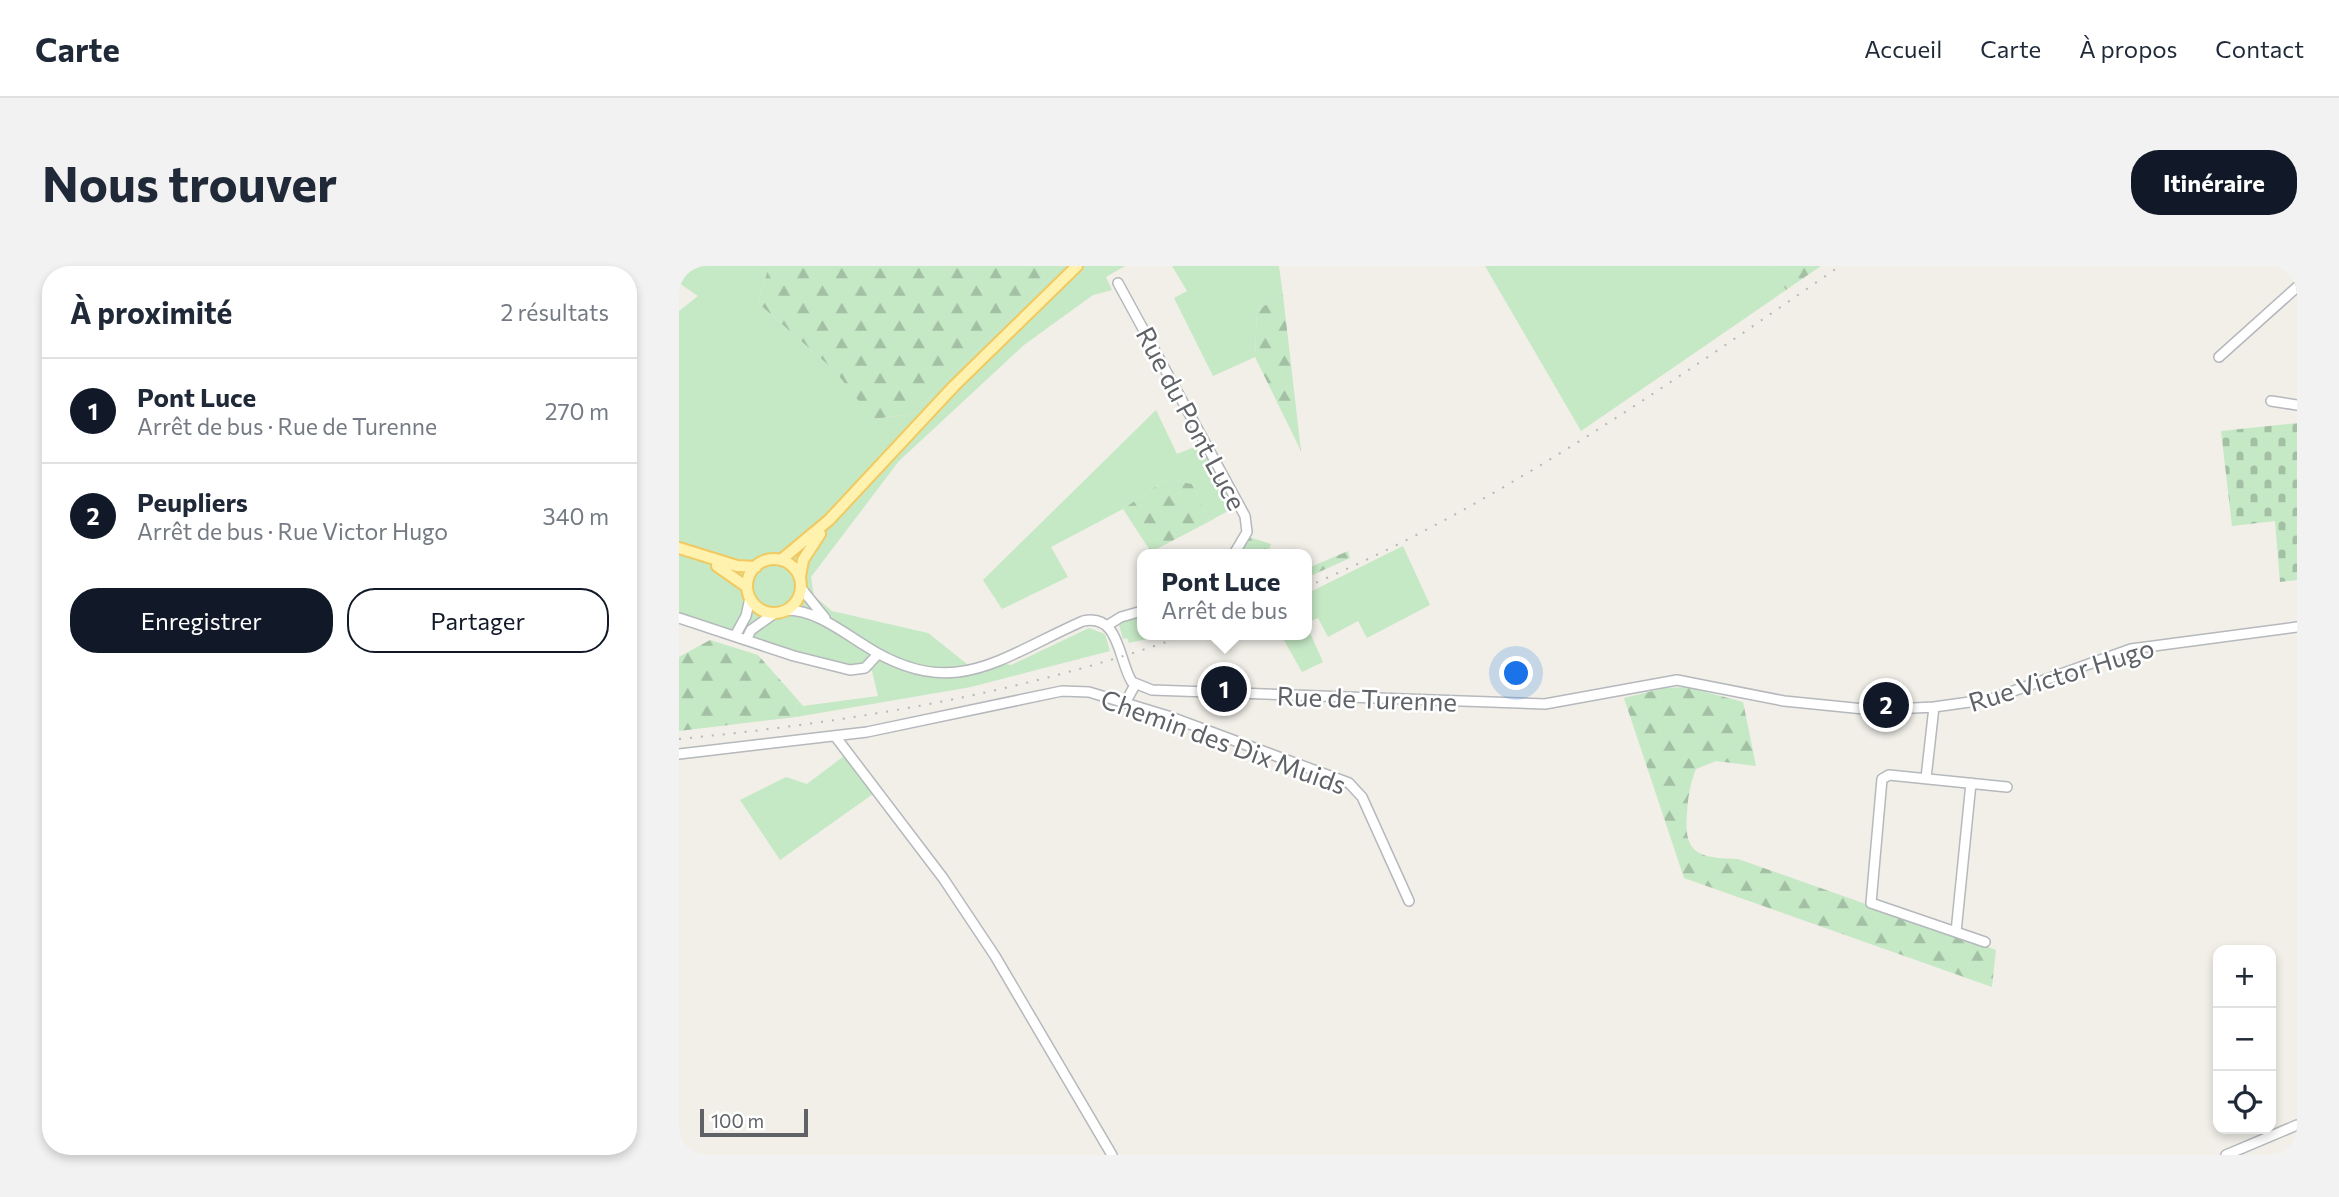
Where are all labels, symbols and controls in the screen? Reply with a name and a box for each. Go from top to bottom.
text: Carte [35,28,120,69]
text: Accueil [1864,34,1942,63]
text: Carte [1980,34,2041,63]
text: À propos [2079,34,2177,63]
text: Contact [2215,34,2304,63]
button: Itinéraire [2131,150,2297,215]
text: Nous trouver [42,152,337,212]
text: À proximité [70,293,232,330]
text: 2 résultats [500,298,609,326]
street label: Rue du Pont Luce [1131,321,1253,515]
text: Pont Luce [137,381,256,412]
text: 1 [88,397,98,425]
text: 270 m [545,397,609,425]
text: Arrêt de bus · Rue de Turenne [137,412,437,440]
text: Peupliers [137,486,248,517]
text: 2 [86,502,100,530]
text: 340 m [543,502,609,530]
text: Arrêt de bus · Rue Victor Hugo [137,517,448,545]
popup [1137,549,1312,640]
text: Pont Luce [1161,565,1281,596]
button: Enregistrer [70,588,333,653]
button: Partager [347,588,609,653]
text: Arrêt de bus [1161,596,1288,624]
street label: Rue Victor Hugo [1964,631,2158,717]
your location [1499,656,1533,690]
pin: 1 [1201,663,1247,715]
street label: Rue de Turenne [1276,679,1458,717]
pin: 2 [1863,679,1909,731]
street label: Chemin des Dix Muids [1097,682,1351,800]
map controls [2213,945,2276,1134]
button: + [2213,945,2276,1008]
button: − [2213,1008,2276,1071]
button: locate [2213,1071,2276,1134]
scale bar [700,1106,809,1138]
text: 100 m [711,1109,764,1132]

